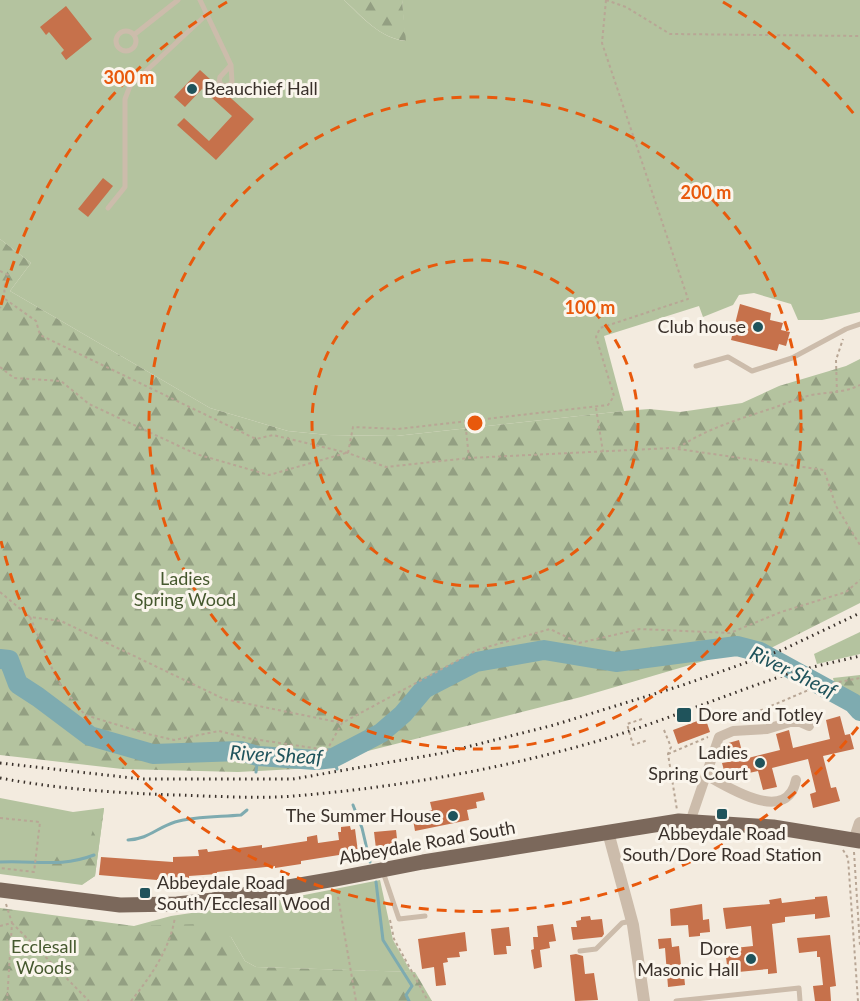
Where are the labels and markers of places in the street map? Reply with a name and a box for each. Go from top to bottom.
place label: Beauchief Hall [204,77,318,99]
marker: Beauchief Hall [185,82,199,96]
place label: Club house [657,315,746,337]
marker: Club house [751,320,765,334]
centre of rings [465,413,485,433]
place label: Dore and Totley [698,703,824,725]
marker: Dore and Totley [675,706,693,724]
place label: Ladies Spring Court [648,741,749,784]
marker: Ladies Spring Court [753,756,767,770]
place label: The Summer House [286,804,441,826]
marker: Abbeydale Road South/Dore Road Station [715,807,729,821]
marker: The Summer House [446,809,460,823]
place label: Abbeydale Road South/Dore Road Station [622,822,822,865]
place label: Abbeydale Road South/Ecclesall Wood [157,871,330,914]
marker: Abbeydale Road South/Ecclesall Wood [138,886,152,900]
place label: Dore Masonic Hall [637,937,739,980]
marker: Dore Masonic Hall [744,952,758,966]

